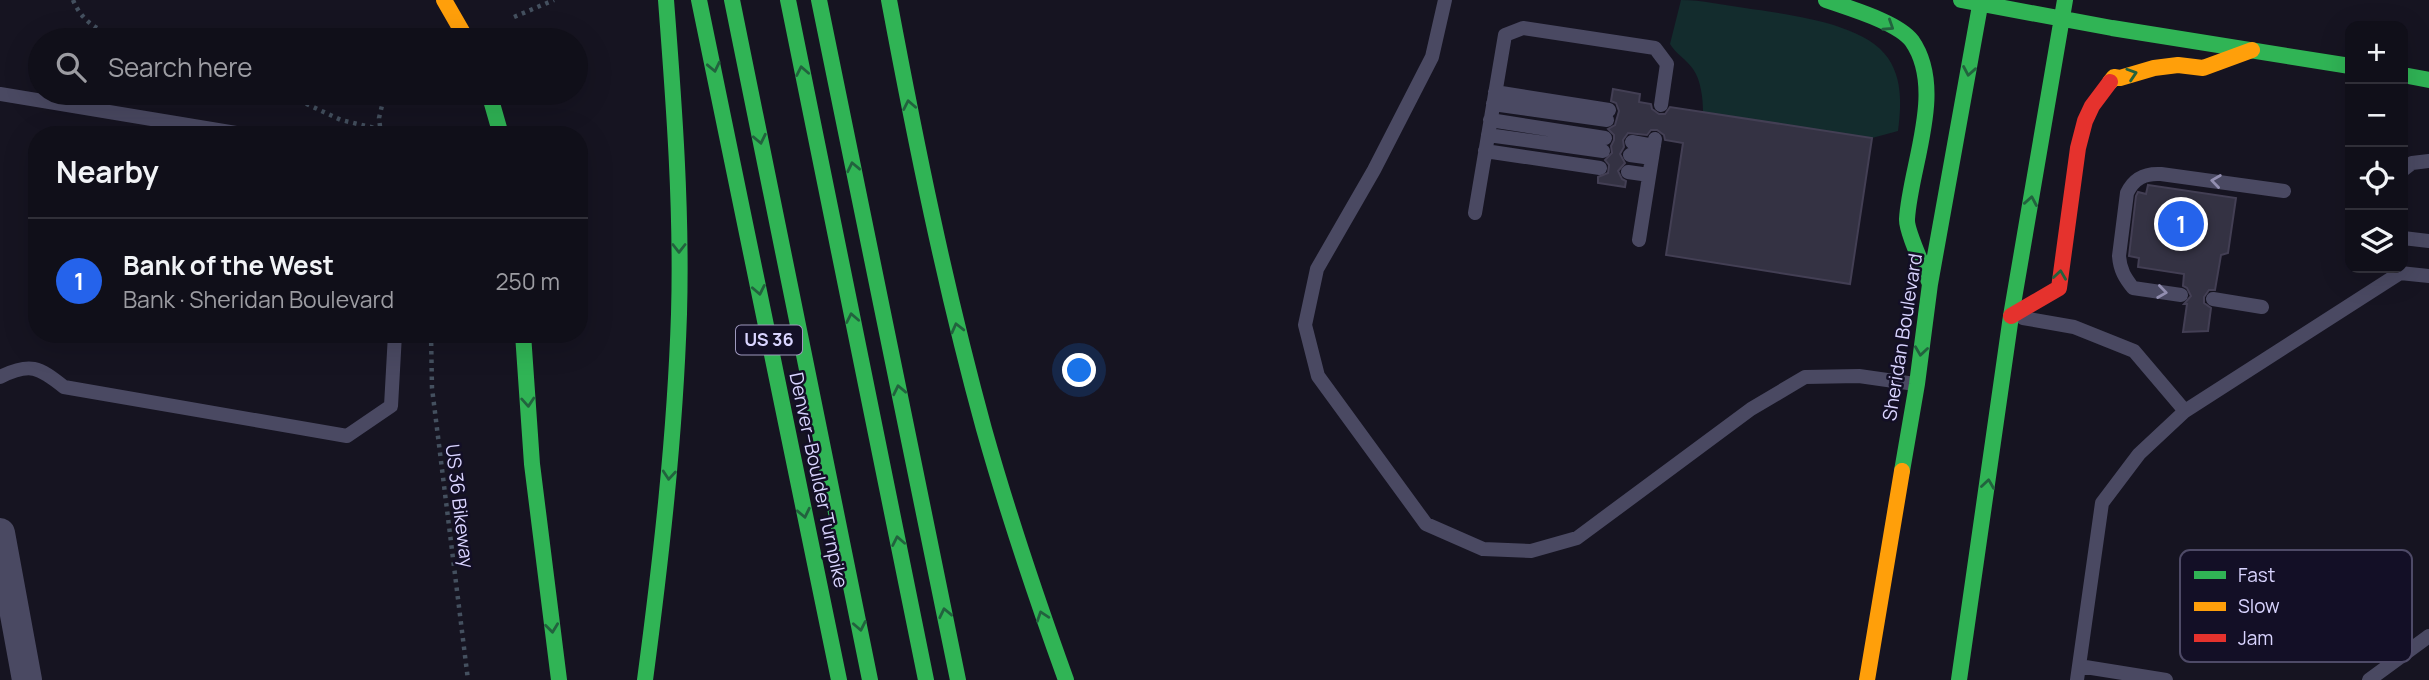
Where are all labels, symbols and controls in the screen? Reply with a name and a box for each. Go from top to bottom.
one-way arrow [1881,17,1894,30]
map controls [2345,21,2408,273]
button: + [2345,21,2408,84]
search box [28,28,588,105]
icon: search [52,48,90,86]
text: Search here [108,49,253,85]
one-way arrow [705,61,720,73]
one-way arrow [796,65,811,77]
one-way arrow [1963,65,1978,77]
one-way arrow [2125,68,2137,83]
button: − [2345,84,2408,147]
one-way arrow [903,99,918,111]
one-way arrow [752,133,767,145]
button: locate [2345,147,2408,210]
text: Nearby [56,151,159,192]
one-way arrow [847,161,862,173]
one-way arrow [2210,174,2222,189]
one-way arrow [2023,195,2038,206]
pin: 1 [2158,198,2204,250]
button: layers [2345,210,2408,273]
one-way arrow [672,243,687,254]
text: Bank of the West [123,247,334,283]
street label: Sheridan Boulevard [1876,251,1928,423]
text: 1 [74,265,84,297]
text: 250 m [495,265,560,297]
one-way arrow [2053,269,2068,281]
text: Bank · Sheridan Boulevard [123,283,394,315]
one-way arrow [750,284,765,296]
one-way arrow [2156,285,2168,300]
one-way arrow [846,312,861,324]
one-way arrow [951,322,965,334]
road number: US 36 [736,326,802,354]
one-way arrow [1914,345,1929,357]
your location [1062,353,1096,387]
street label: Denver–Boulder Turnpike [783,370,855,590]
one-way arrow [892,384,907,396]
one-way arrow [520,397,535,408]
street label: US 36 Bikeway [440,443,480,569]
one-way arrow [662,470,677,481]
one-way arrow [1981,478,1996,489]
one-way arrow [796,507,811,519]
one-way arrow [891,535,906,547]
legend [2180,550,2412,662]
text: Fast [2238,562,2275,588]
text: Slow [2238,593,2280,619]
one-way arrow [938,607,953,619]
one-way arrow [1036,611,1050,623]
one-way arrow [851,620,866,632]
one-way arrow [545,623,560,634]
text: Jam [2238,625,2273,651]

